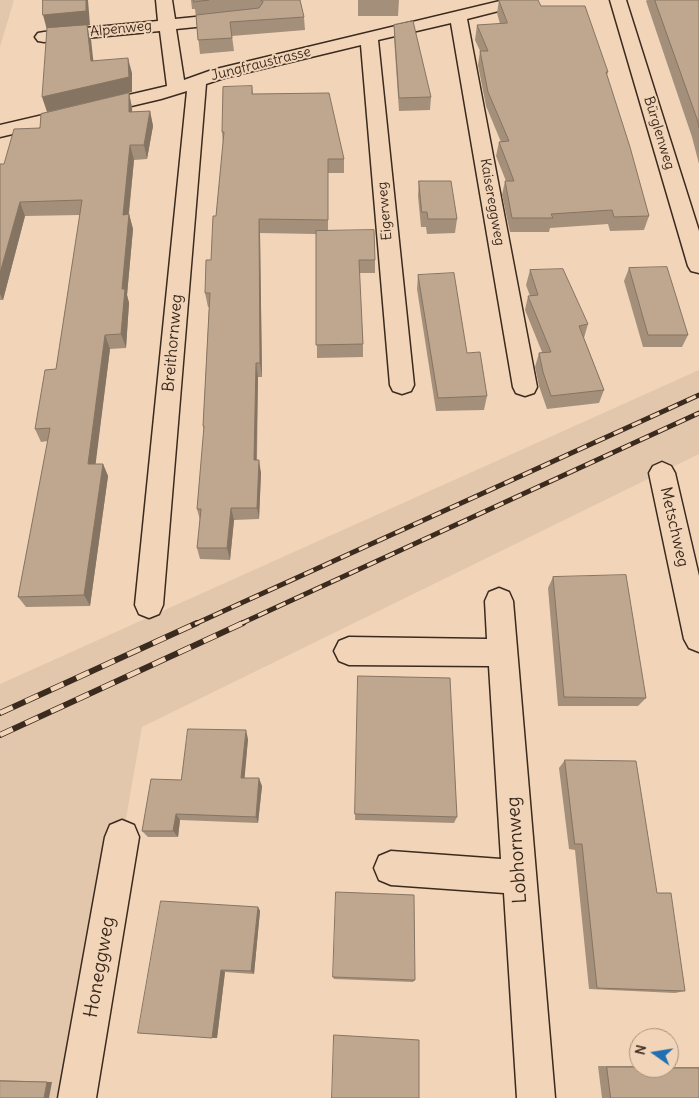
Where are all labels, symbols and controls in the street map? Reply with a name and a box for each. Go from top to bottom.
street label: Alpenweg [89,17,153,41]
street label: Jungfraustrasse [209,43,313,85]
street label: Bürglenweg [640,94,678,172]
street label: Kaisereggweg [476,157,508,247]
street label: Eigerweg [374,181,396,241]
street label: Breithornweg [159,293,187,393]
street label: Metschweg [655,485,693,569]
street label: Lobhornweg [502,796,532,904]
street label: Honeggweg [80,915,120,1019]
north arrow [629,1028,679,1078]
text: N [630,1043,650,1057]

